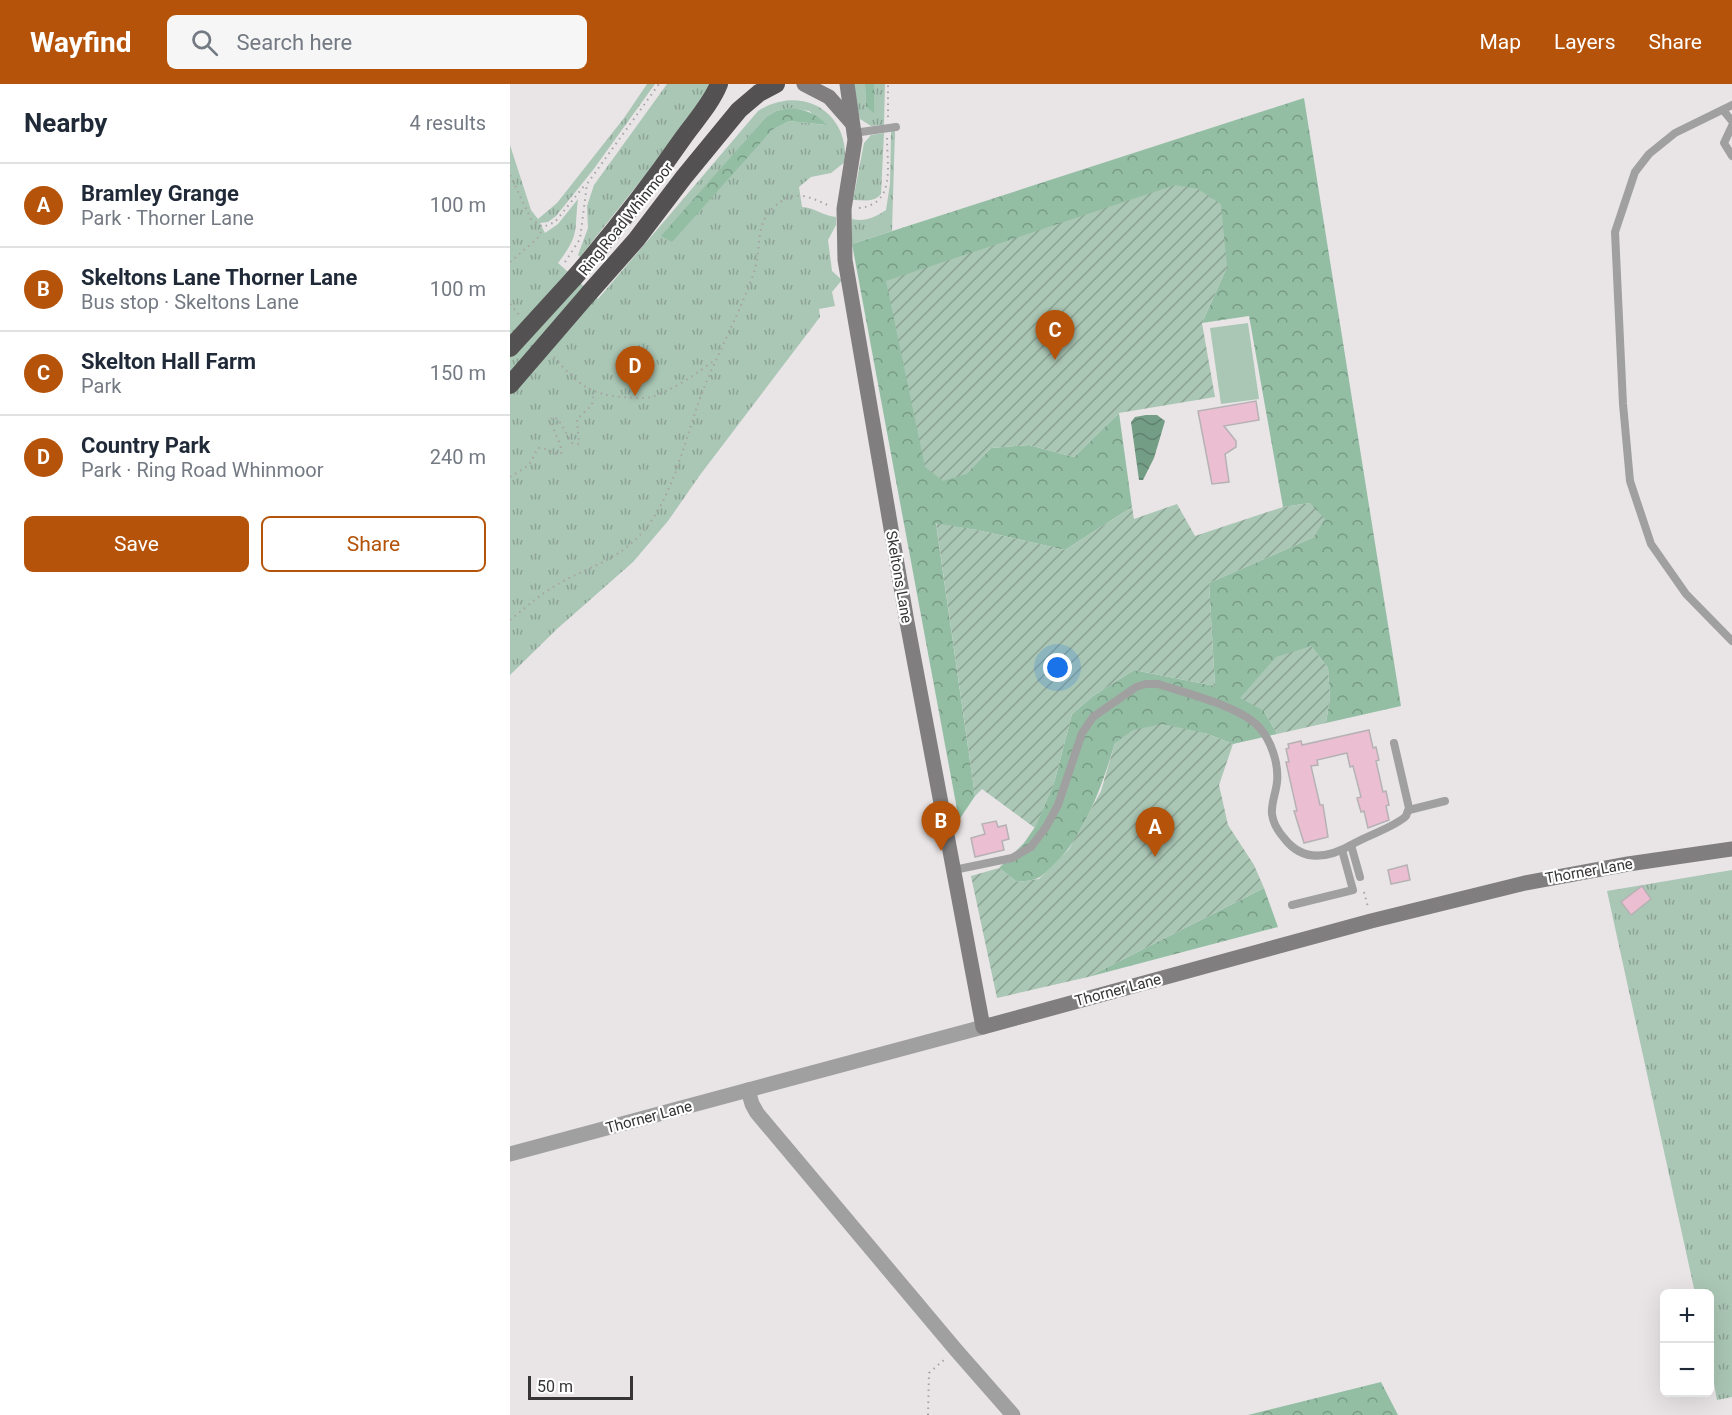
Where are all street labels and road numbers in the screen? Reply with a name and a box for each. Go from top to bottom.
street label: Ring Road Whinmoor [575,159,677,279]
street label: Skeltons Lane [882,529,916,625]
street label: Thorner Lane [1544,854,1634,888]
street label: Thorner Lane [1073,970,1163,1010]
street label: Thorner Lane [604,1097,694,1137]

